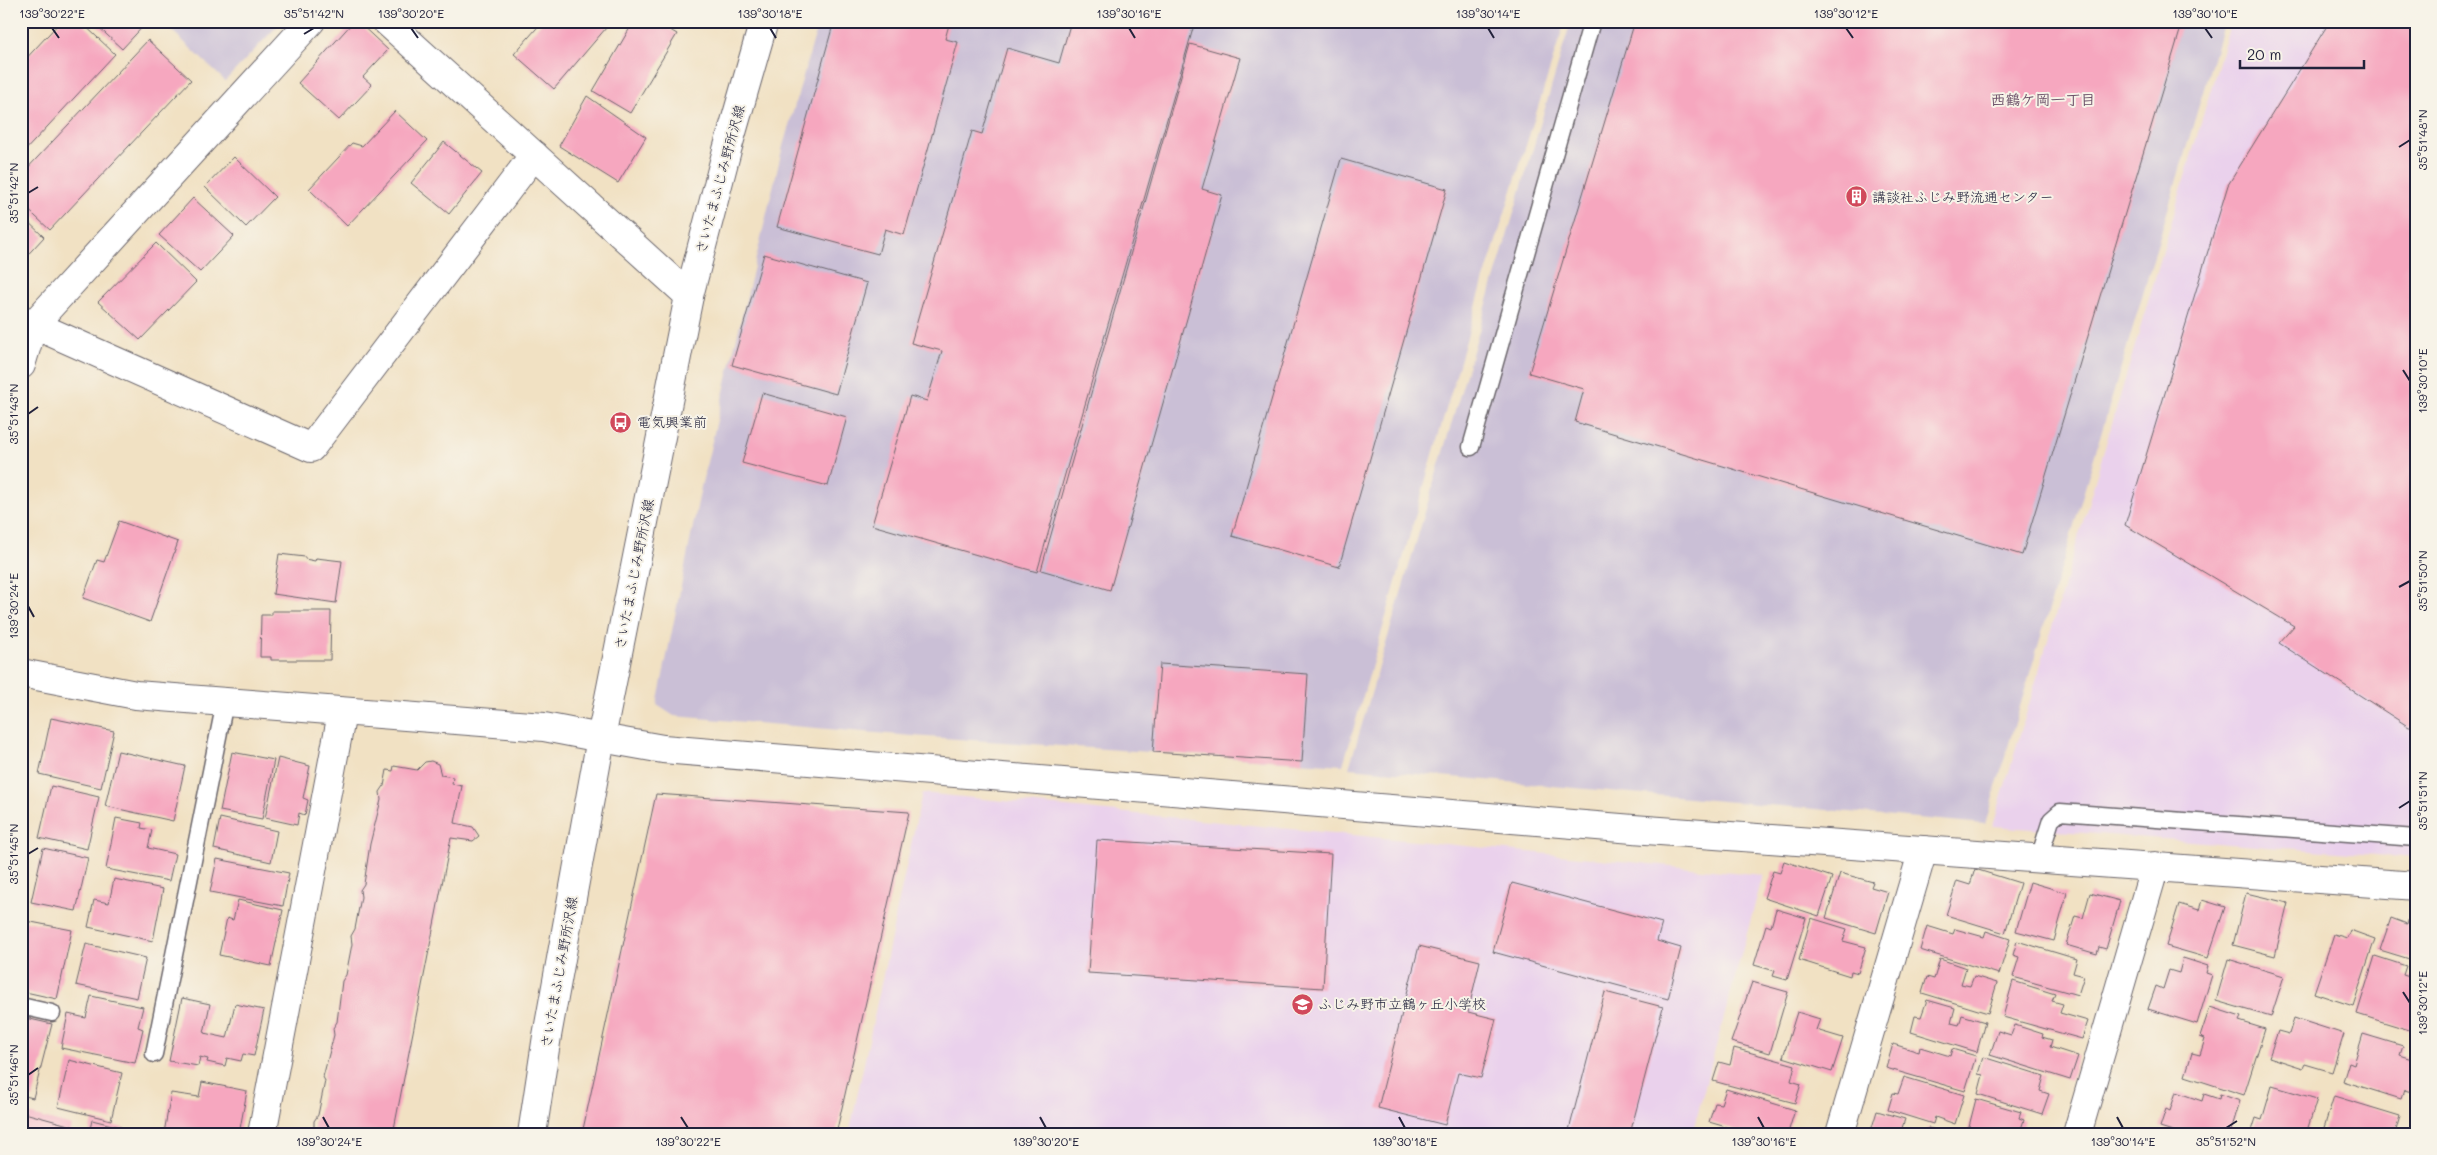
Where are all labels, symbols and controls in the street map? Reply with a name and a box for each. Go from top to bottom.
text: 139°30'22"E [19,5,85,21]
text: 35°51'42"N [284,5,344,21]
text: 139°30'20"E [378,5,444,21]
text: 139°30'18"E [738,5,803,21]
text: 139°30'16"E [1097,5,1162,21]
text: 139°30'14"E [1456,5,1520,21]
text: 139°30'12"E [1814,5,1878,21]
text: 139°30'10"E [2172,5,2238,21]
scale bar [2240,38,2363,70]
text: 20 m [2247,44,2281,64]
district label: 西鶴ケ岡一丁目 [1990,89,2096,109]
street label: さいたまふじみ野所沢線 [690,102,749,255]
text: 35°51'48"N [2414,109,2430,171]
text: 35°51'42"N [5,163,21,223]
building icon: 講談社ふじみ野流通センター [1844,185,1868,209]
place label: 講談社ふじみ野流通センター [1872,187,2053,206]
text: 139°30'10"E [2414,348,2430,414]
text: 35°51'43"N [5,384,21,444]
bus stop icon: 電気興業前 [609,410,633,434]
place label: 電気興業前 [637,412,707,431]
street label: さいたまふじみ野所沢線 [610,497,657,651]
text: 35°51'50"N [2414,550,2430,612]
text: 139°30'24"E [5,573,21,639]
text: 35°51'51"N [2414,771,2430,831]
text: 35°51'45"N [5,824,21,884]
street label: さいたまふじみ野所沢線 [536,895,581,1049]
text: 139°30'12"E [2414,971,2430,1035]
school or university icon: ふじみ野市立鶴ヶ丘小学校 [1290,992,1314,1016]
place label: ふじみ野市立鶴ヶ丘小学校 [1318,994,1486,1013]
text: 35°51'46"N [5,1044,21,1106]
text: 139°30'24"E [296,1133,362,1149]
text: 139°30'22"E [655,1133,721,1149]
text: 139°30'20"E [1013,1133,1079,1149]
text: 139°30'18"E [1373,1133,1438,1149]
text: 139°30'16"E [1732,1133,1797,1149]
text: 139°30'14"E [2091,1133,2155,1149]
text: 35°51'52"N [2196,1133,2256,1149]

